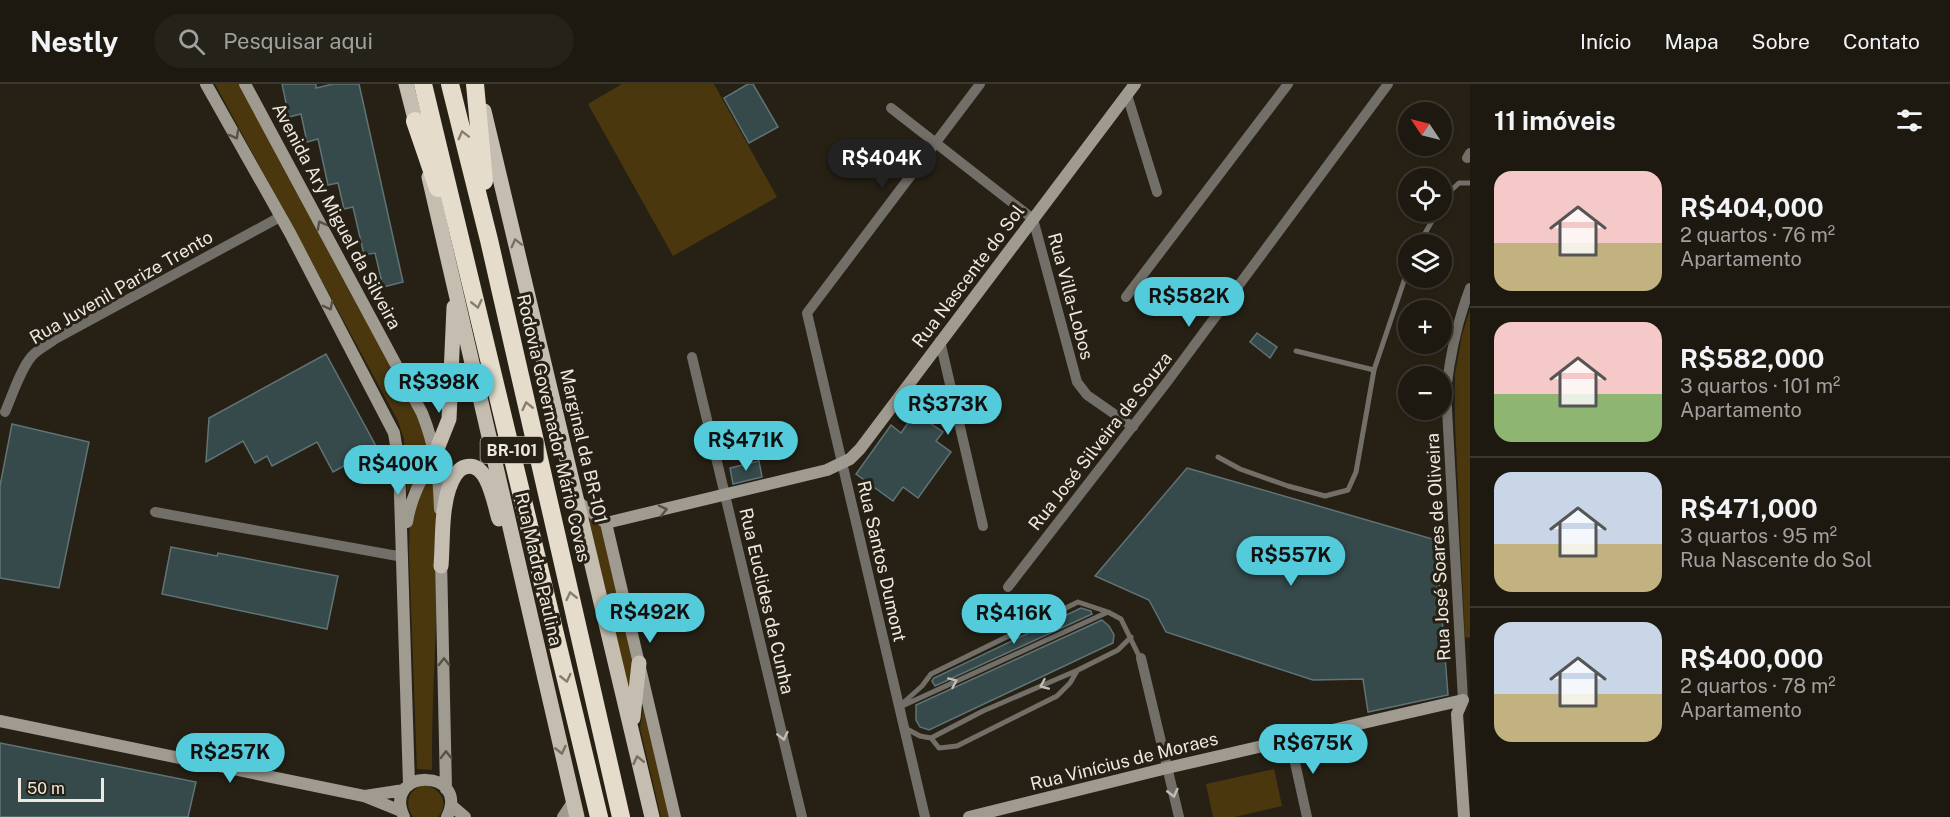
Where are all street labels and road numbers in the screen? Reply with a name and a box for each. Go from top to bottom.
street label: Avenida Ary Miguel da Silveira [268,99,406,333]
street label: Rua Nascente do Sol [908,201,1028,351]
street label: Rua Juvenil Parize Trento [26,226,216,348]
street label: Rua Villa-Lobos [1044,230,1098,362]
street label: Rodovia Governador Mário Covas [513,292,595,564]
street label: Rua José Silveira de Souza [1024,348,1176,534]
street label: Marginal da BR-101 [556,367,612,525]
street label: Rua José Soares de Oliveira [1422,433,1454,661]
road number: BR-101 [480,437,544,463]
street label: Rua Santos Dumont [853,478,911,644]
street label: Rua Madre Paulina [511,490,567,648]
street label: Rua Euclides da Cunha [735,506,799,696]
street label: Rua Vinícius de Moraes [1028,728,1220,794]

